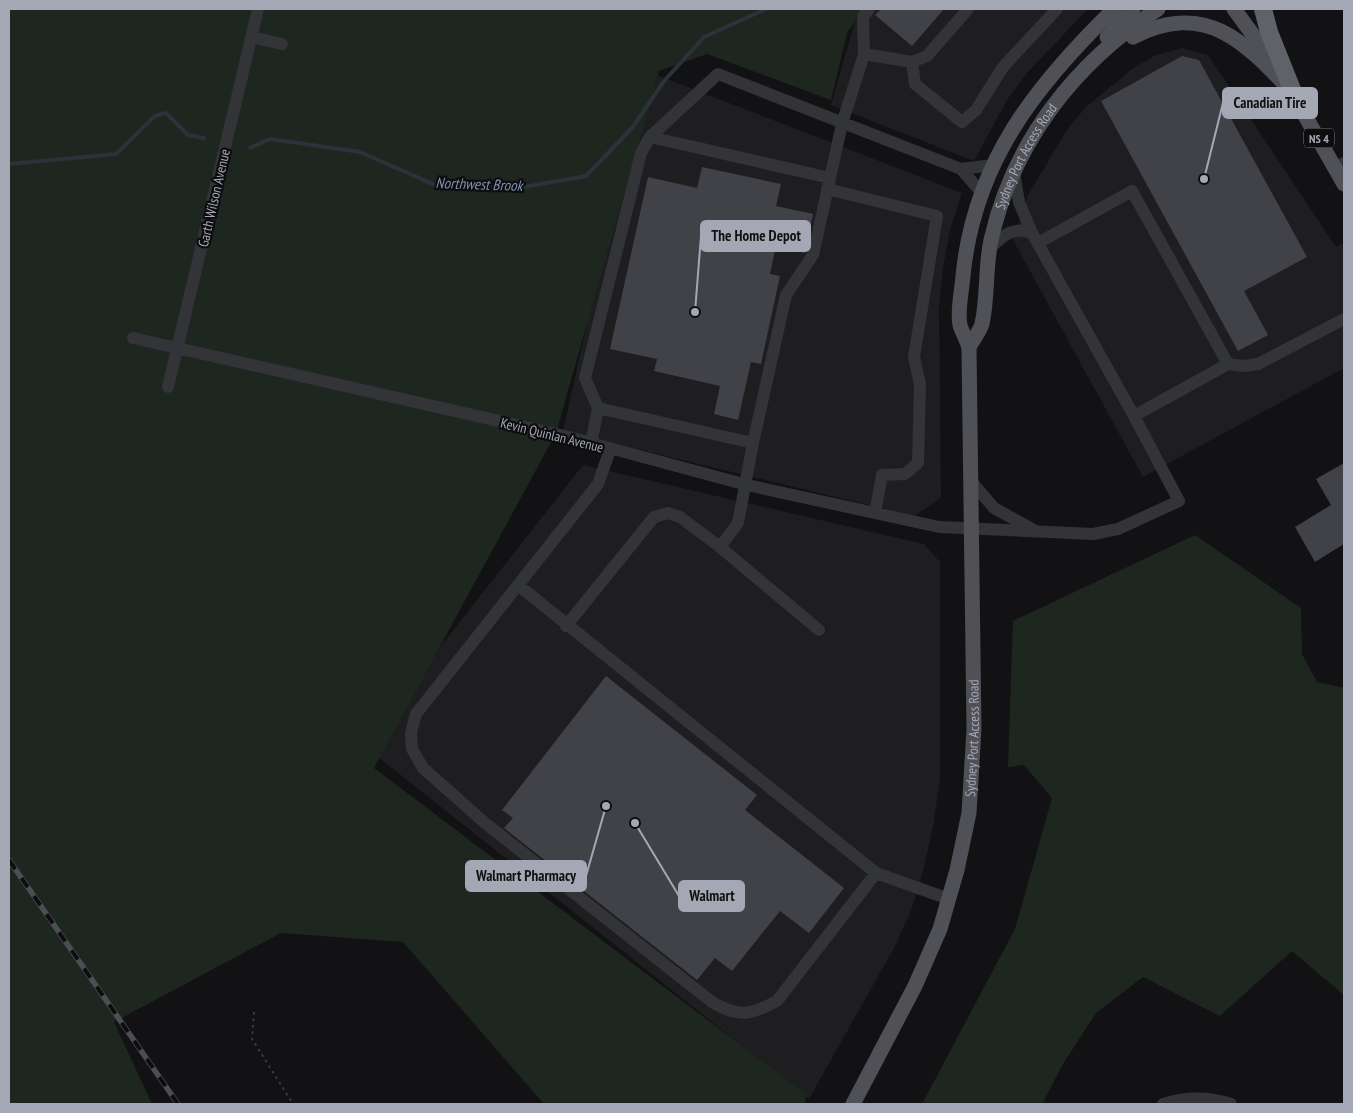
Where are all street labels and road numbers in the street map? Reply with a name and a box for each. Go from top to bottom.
street label: Sydney Port Access Road [991,100,1061,212]
road number: NS 4 [1304,128,1334,148]
street label: Garth Wilson Avenue [194,147,234,249]
street label: Kevin Quinlan Avenue [499,414,606,457]
street label: Sydney Port Access Road [961,679,983,798]

